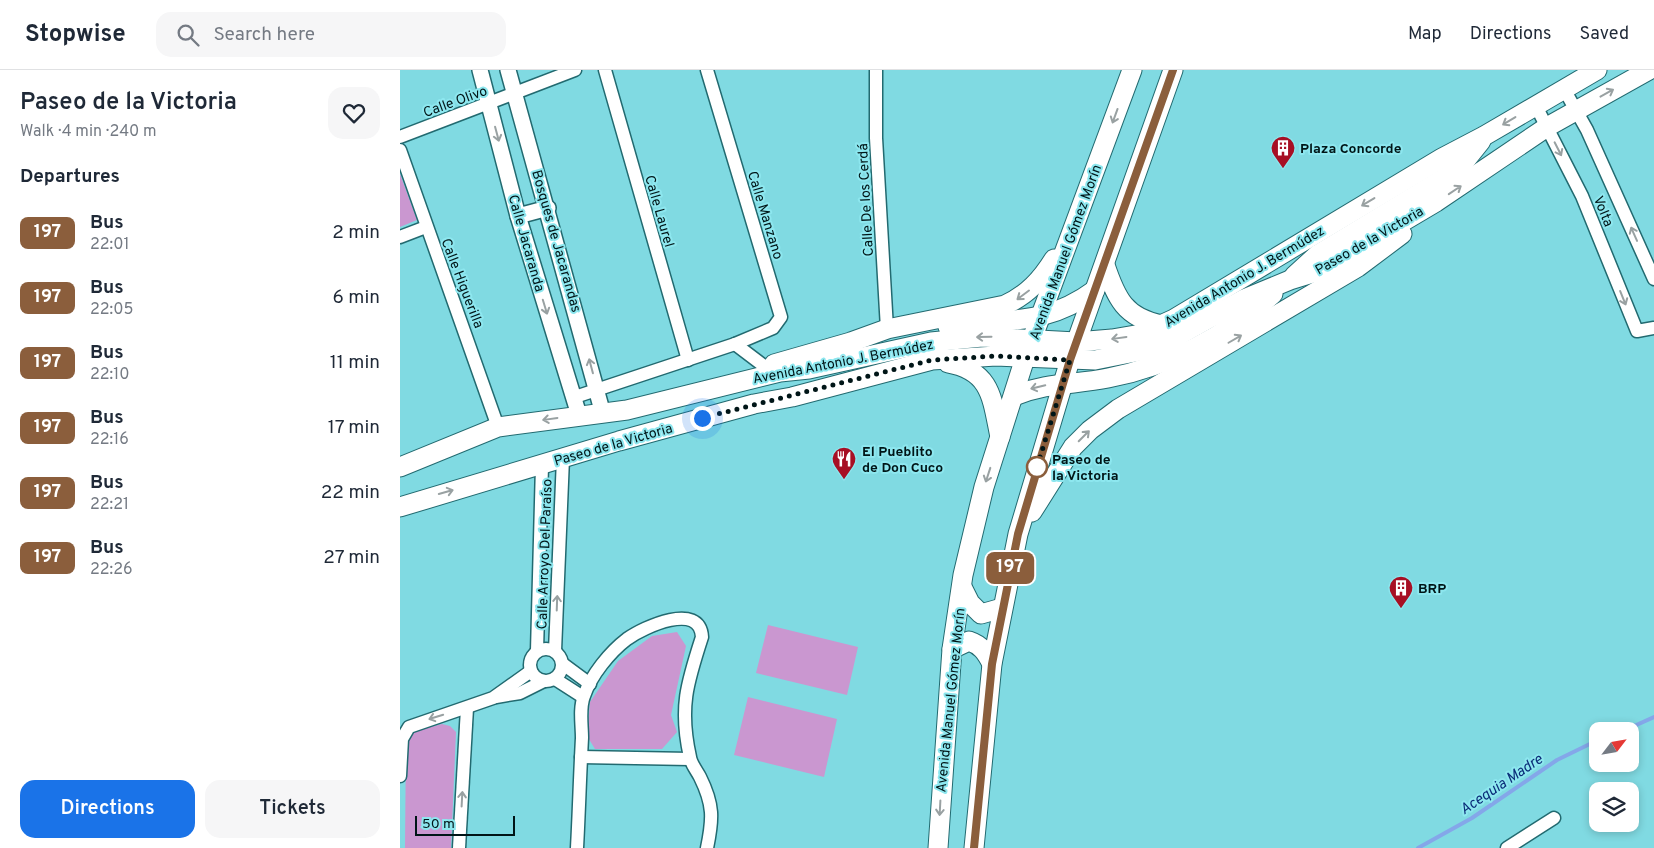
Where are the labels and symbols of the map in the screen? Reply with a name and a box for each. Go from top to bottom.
street label: Calle Olivo [421,83,490,122]
one-way arrow [1599,88,1613,98]
one-way arrow [1110,107,1119,123]
one-way arrow [1503,117,1517,127]
one-way arrow [492,126,502,142]
building icon: Plaza Concorde [1270,135,1296,169]
place label: Plaza Concorde [1300,141,1402,158]
one-way arrow [1554,141,1563,156]
street label: Calle De los Cerdá [855,143,878,257]
street label: Avenida Manuel Gómez Morín [1027,163,1106,342]
street label: Bosques de Jacarandas [527,168,584,315]
street label: Calle Manzano [743,169,786,262]
street label: Calle Laurel [640,173,677,249]
one-way arrow [1448,184,1462,195]
street label: Calle Jacaranda [504,193,548,294]
street label: Volta [1589,194,1616,229]
one-way arrow [1362,198,1376,208]
street label: Paseo de la Victoria [1312,203,1427,279]
street label: Avenida Antonio J. Bermúdez [1162,223,1328,332]
one-way arrow [1629,227,1638,242]
street label: Calle Higuerilla [437,236,487,331]
one-way arrow [1017,289,1030,300]
one-way arrow [1620,290,1629,305]
one-way arrow [541,299,551,315]
one-way arrow [976,332,992,342]
one-way arrow [1112,333,1128,343]
one-way arrow [1227,333,1241,343]
street label: Avenida Antonio J. Bermúdez [752,337,935,388]
one-way arrow [586,359,596,375]
one-way arrow [1031,383,1047,392]
your location [690,406,715,431]
one-way arrow [542,414,558,424]
street label: Paseo de la Victoria [552,420,675,470]
one-way arrow [1078,430,1090,442]
place label: El Pueblito de Don Cuco [862,444,943,477]
restaurant icon: El Pueblito de Don Cuco [831,446,857,480]
place label: Paseo de la Victoria [1052,452,1119,485]
marker: Paseo de la Victoria [1026,456,1048,478]
one-way arrow [982,467,992,483]
street label: Calle Arroyo Del Paraíso [534,478,557,630]
one-way arrow [438,486,454,496]
line badge: 197 [981,552,1039,584]
building icon: BRP [1388,575,1414,609]
place label: BRP [1418,581,1446,598]
one-way arrow [552,595,561,611]
street label: Avenida Manuel Gómez Morín [933,607,970,793]
one-way arrow [428,713,444,722]
north arrow [1589,722,1639,772]
water label: Acequia Madre [1457,750,1547,820]
one-way arrow [457,792,466,808]
one-way arrow [935,800,944,816]
scale bar [415,813,515,836]

